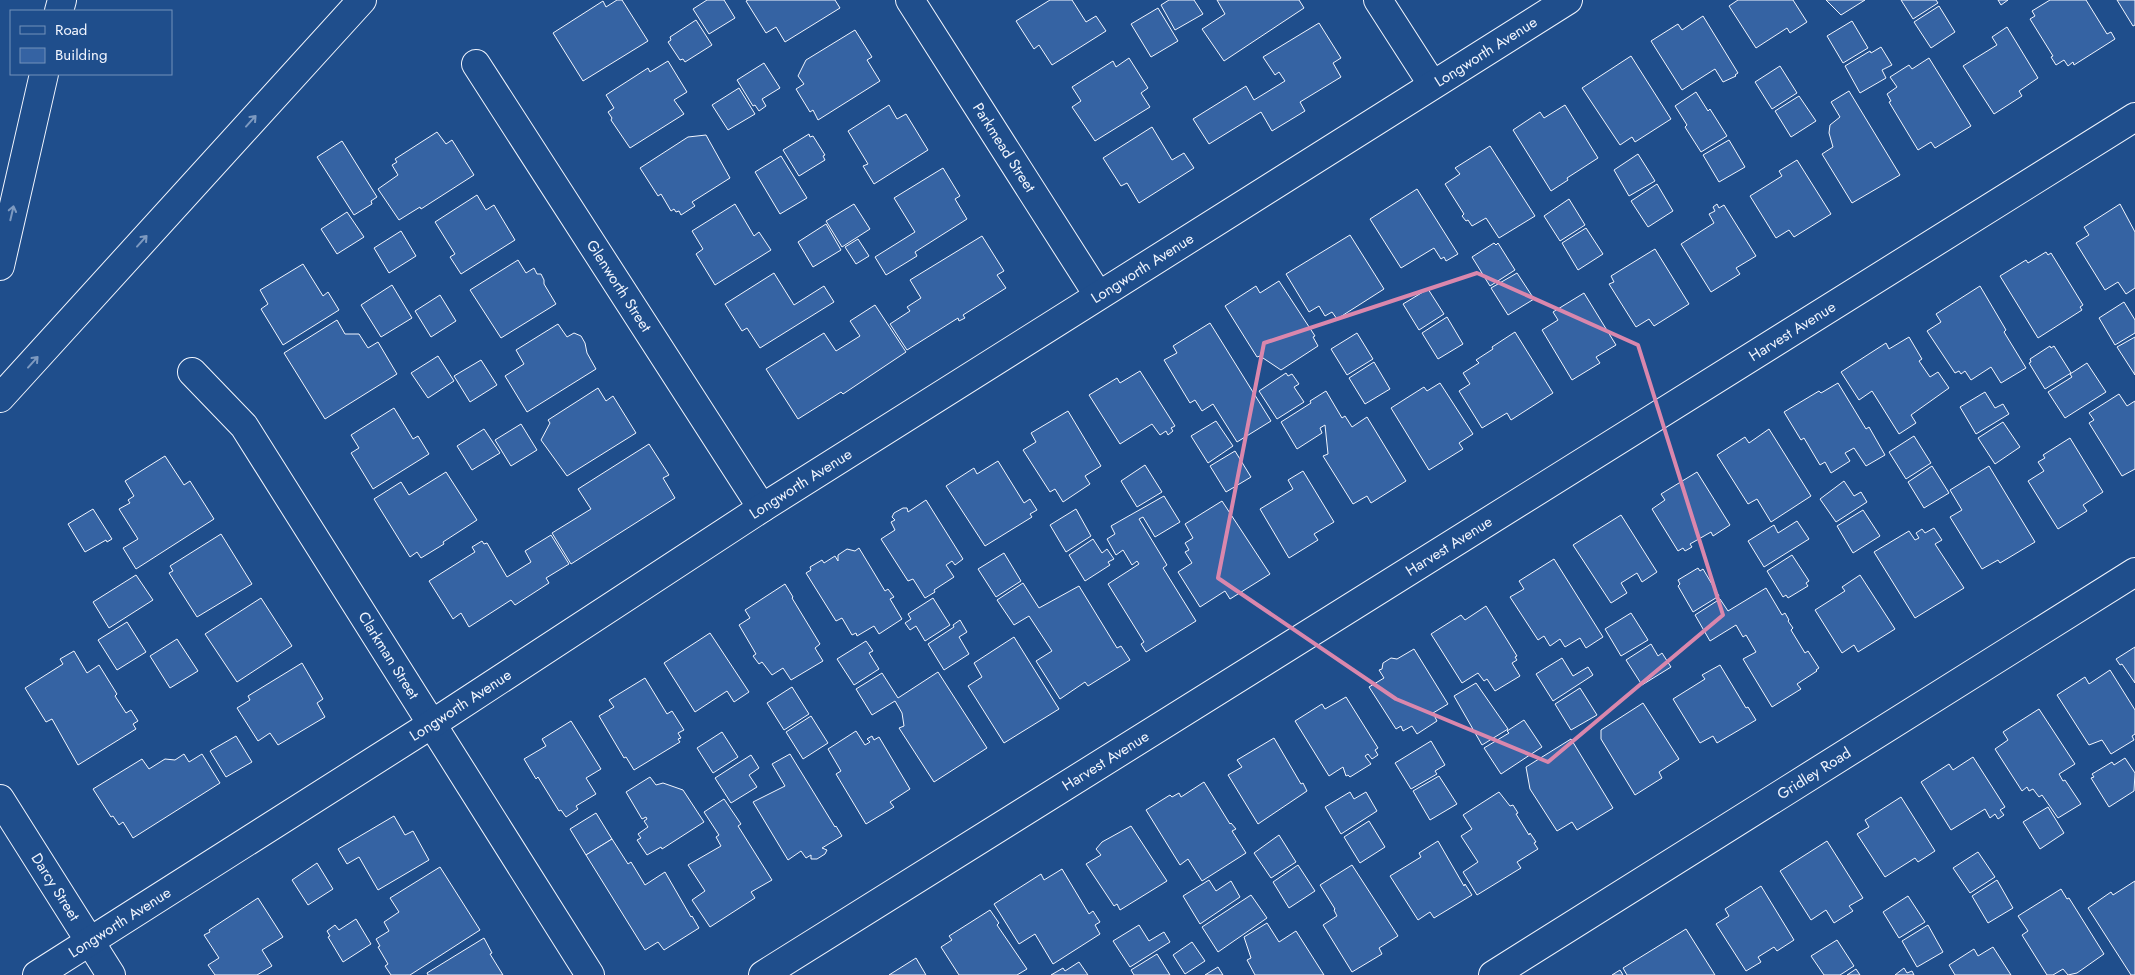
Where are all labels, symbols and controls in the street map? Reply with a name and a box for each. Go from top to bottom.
legend [10,10,172,75]
street label: Longworth Avenue [1430,11,1542,92]
text: Road [55,19,87,41]
text: Building [55,44,107,66]
street label: Parkmead Street [967,99,1041,197]
one-way arrow [245,115,257,128]
one-way arrow [8,205,18,221]
street label: Longworth Avenue [1087,227,1198,309]
one-way arrow [136,235,148,248]
street label: Glenworth Street [581,235,657,337]
street label: Harvest Avenue [1745,296,1840,367]
one-way arrow [27,355,39,368]
street label: Longworth Avenue [745,443,856,524]
street label: Harvest Avenue [1401,510,1497,582]
street label: Clarkman Street [353,607,425,704]
street label: Longworth Avenue [405,664,516,747]
street label: Harvest Avenue [1058,725,1153,796]
street label: Gridley Road [1773,742,1855,805]
street label: Darcy Street [26,849,85,926]
street label: Longworth Avenue [64,881,175,963]

